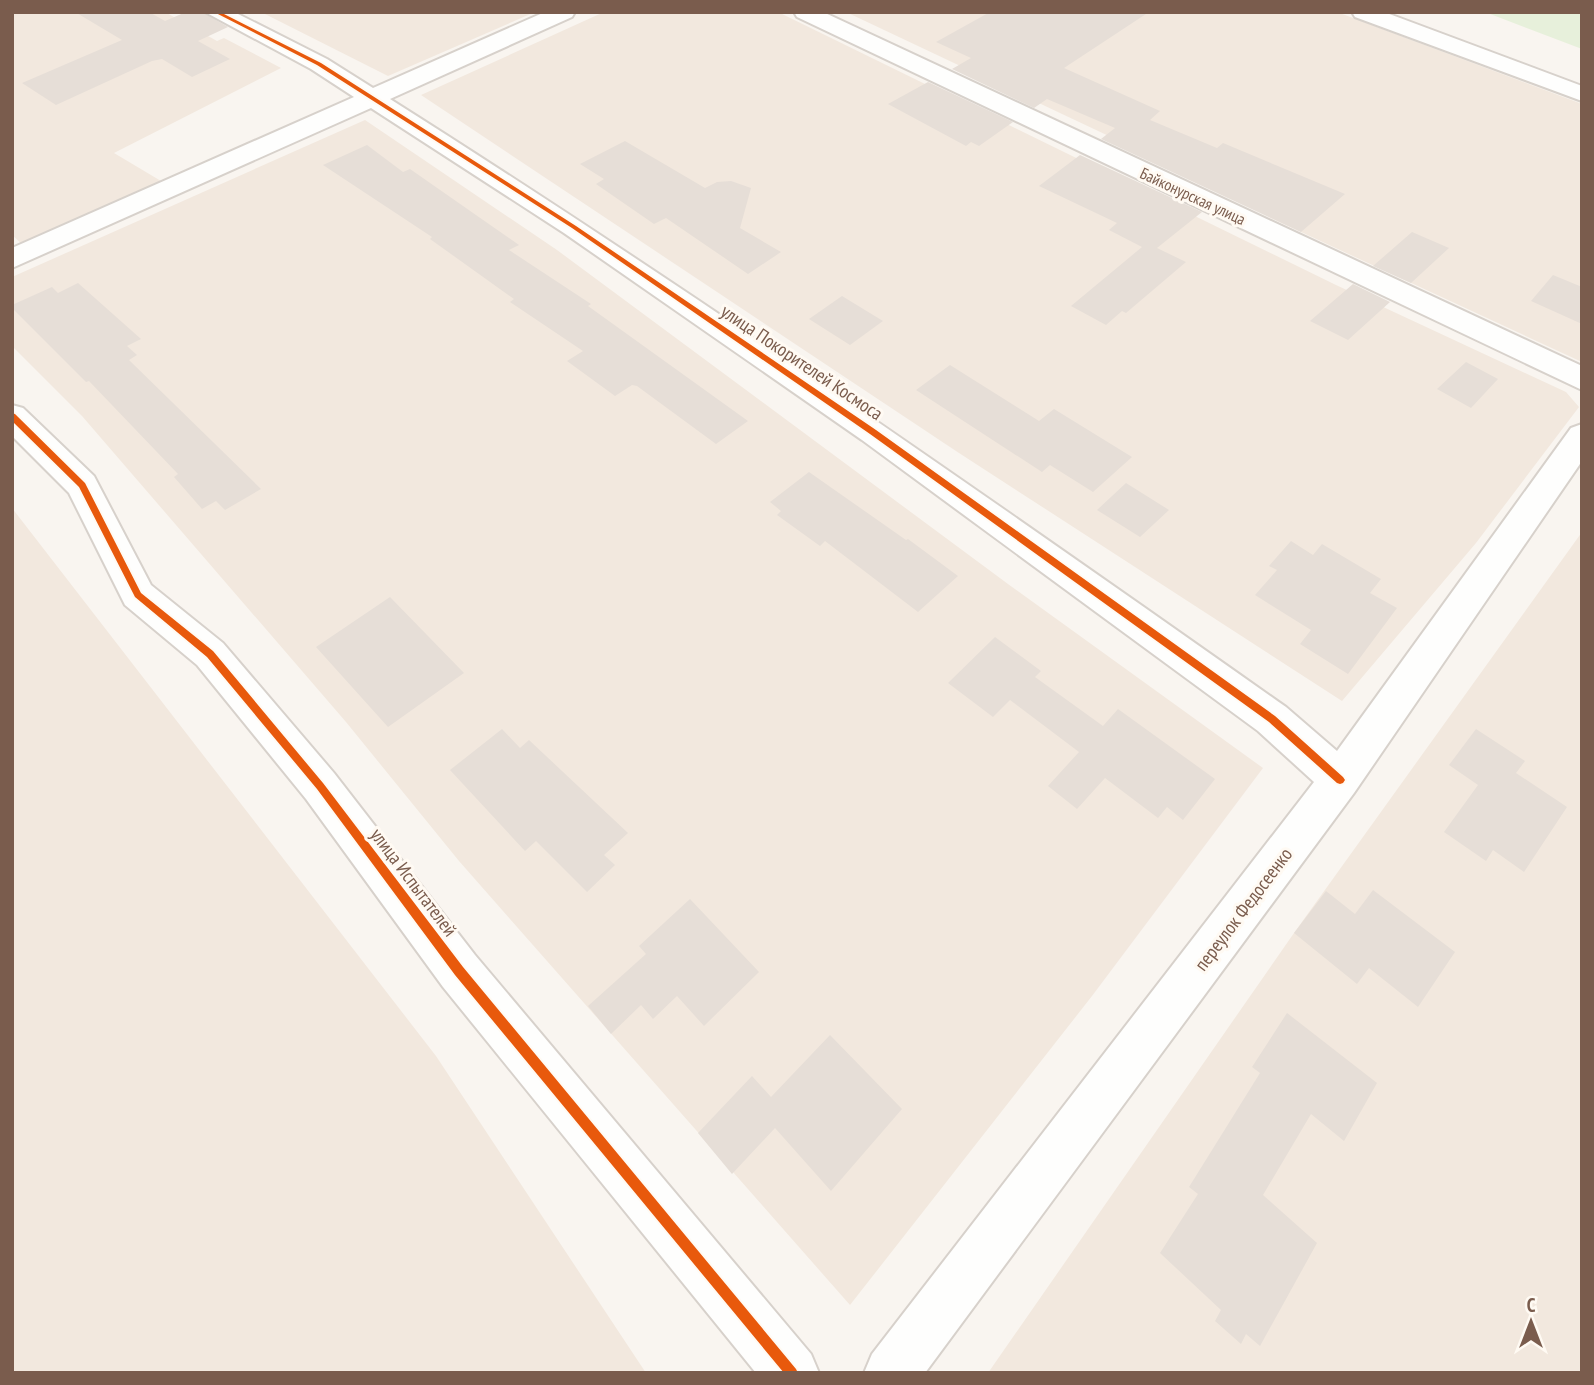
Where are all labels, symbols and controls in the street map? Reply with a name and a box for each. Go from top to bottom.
street label: Байконурская улица [1137,163,1249,229]
street label: улица Покорителей Космоса [716,299,888,425]
street label: улица Испытателей [365,823,463,941]
street label: переулок Федосеенко [1189,843,1297,975]
north arrow [1496,1287,1566,1357]
text: С [1527,1293,1536,1317]

